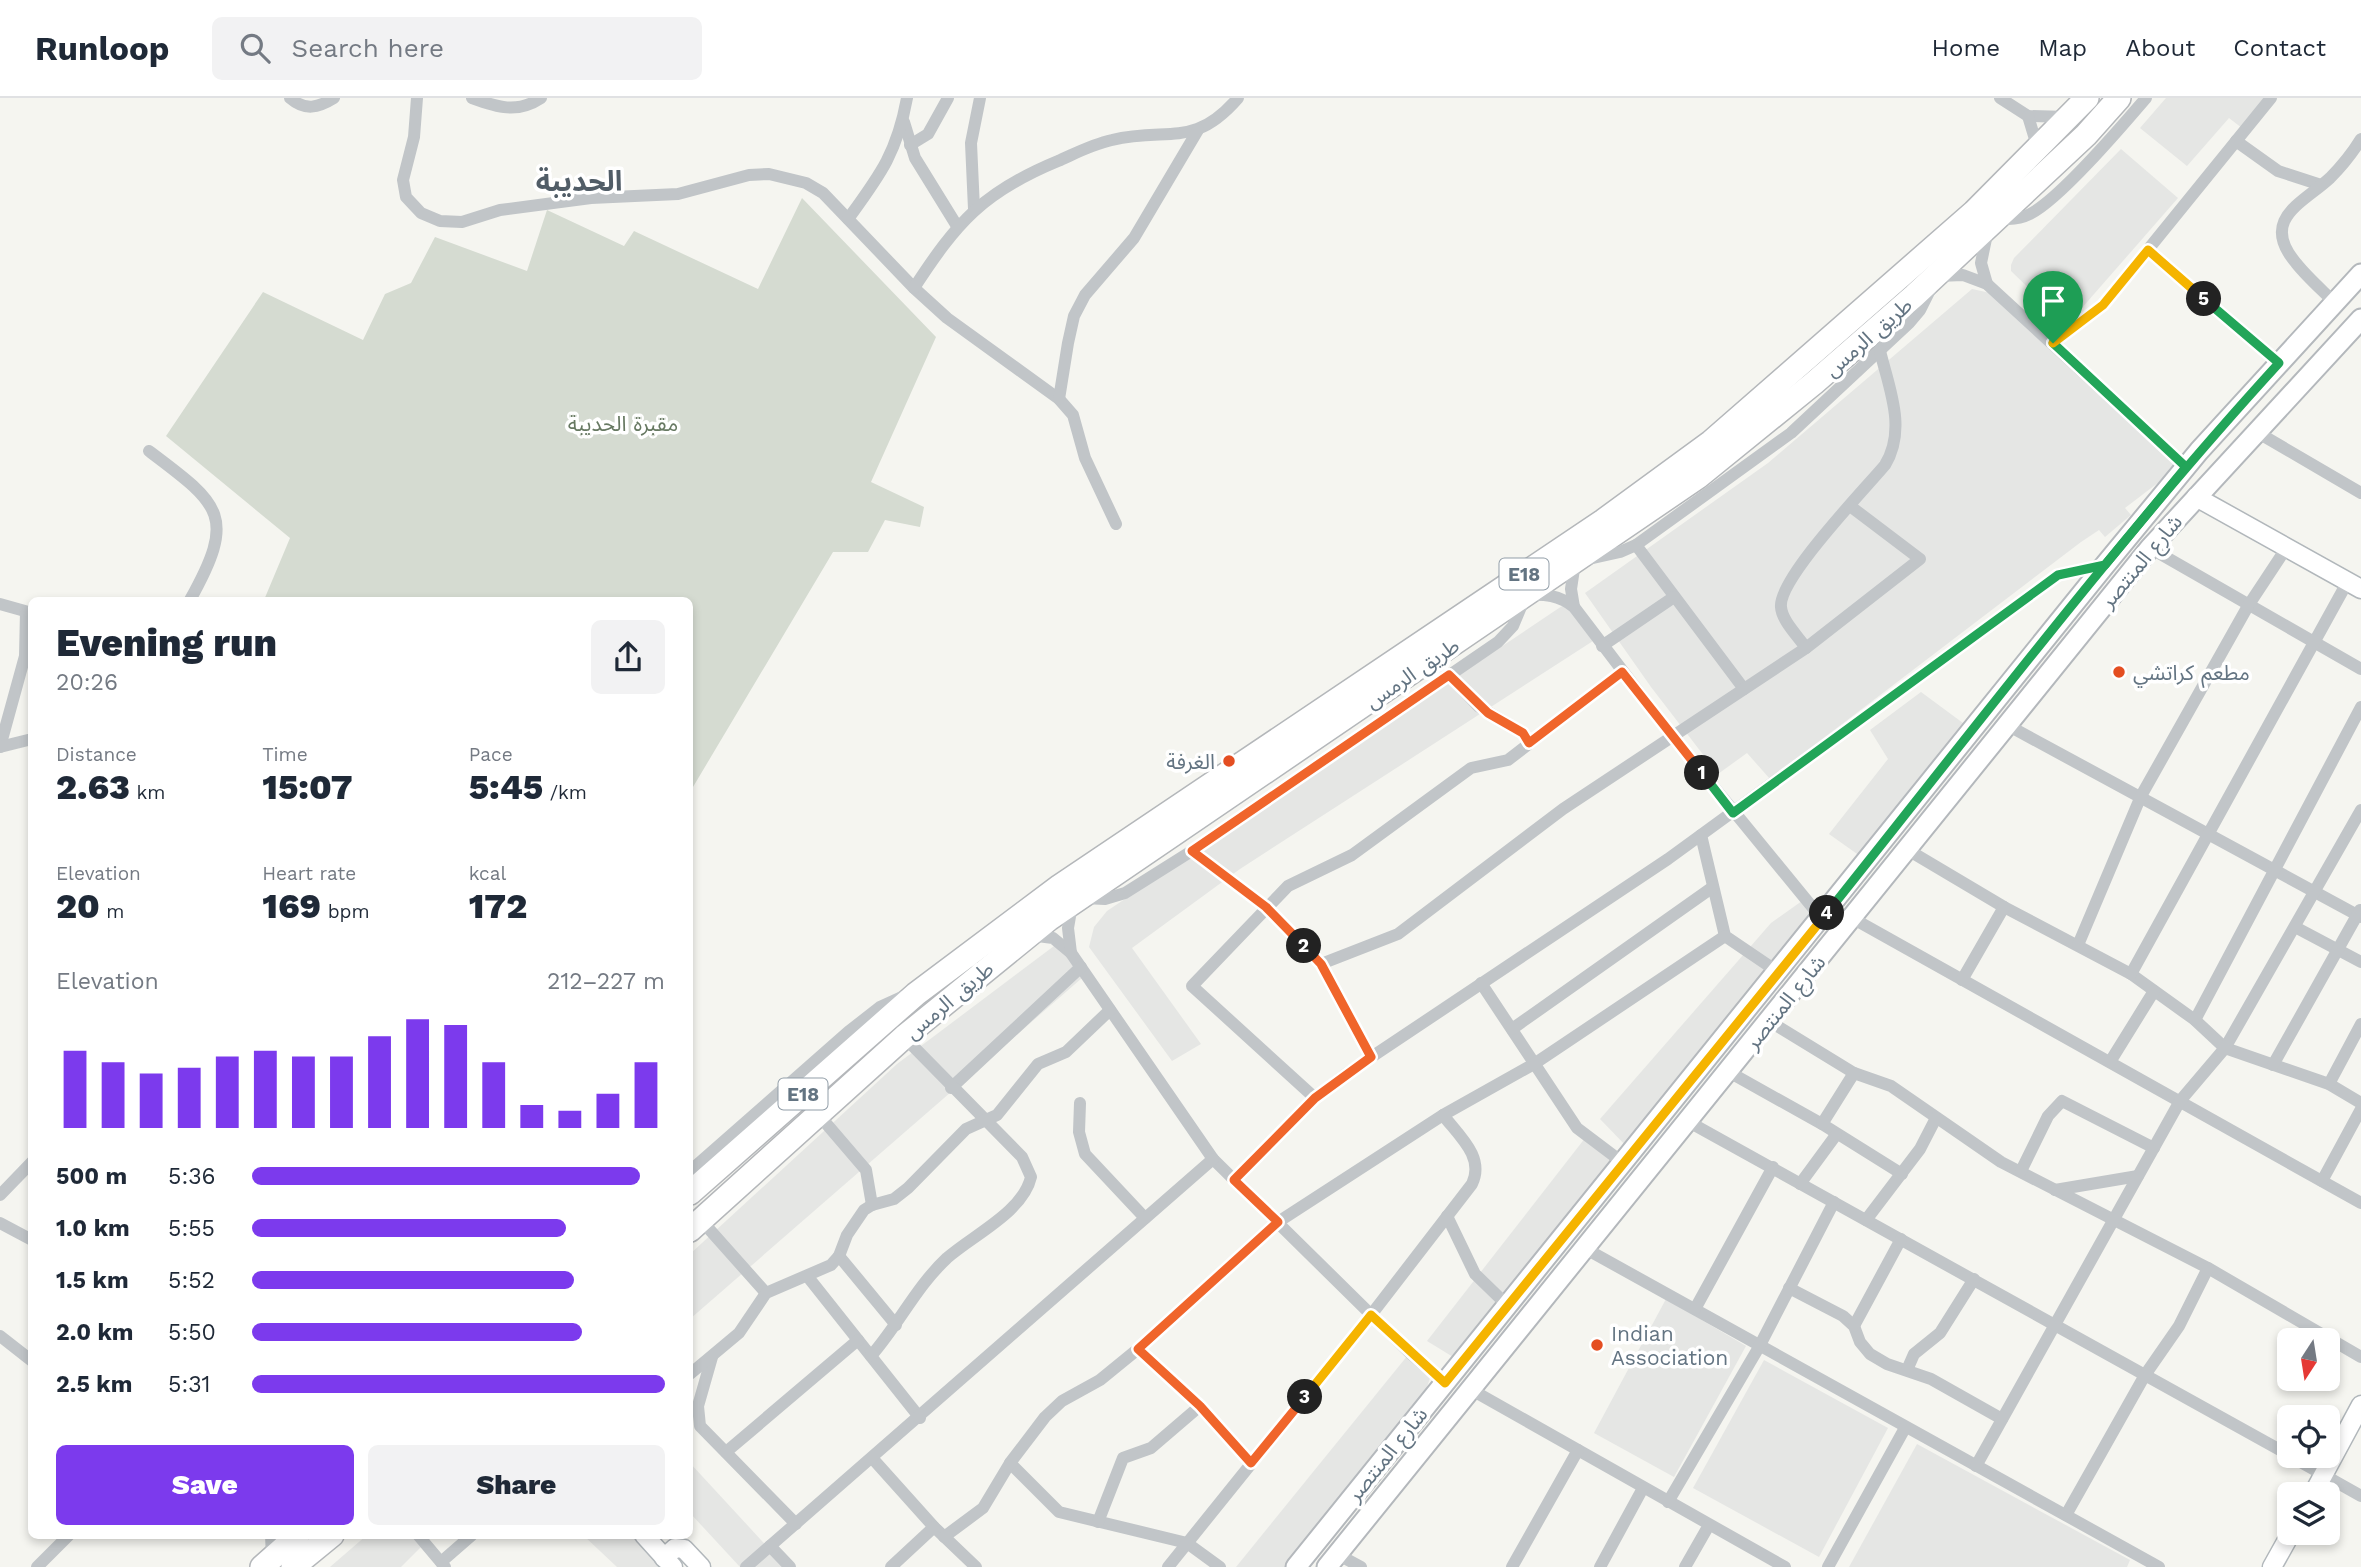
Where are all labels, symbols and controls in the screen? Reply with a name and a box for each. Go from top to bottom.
search box [212,17,702,80]
text: Runloop [35,29,170,68]
icon: search [236,29,274,67]
text: Search here [292,33,444,63]
text: Home [1932,34,2000,62]
text: Map [2038,34,2087,62]
text: About [2125,34,2195,62]
text: Contact [2233,34,2326,62]
district label: الحديبة [536,165,622,198]
pin [2023,271,2083,343]
icon: arrive [2034,282,2072,320]
pin: 5 [2186,282,2222,316]
text: 5 [2198,287,2209,310]
street label: طريق الرمس [1819,292,1918,383]
park label: مقبرة الحديبة [568,411,678,436]
street label: شارع المنتصر [2094,509,2190,615]
road number: E18 [1500,559,1548,589]
button: share [591,620,665,694]
text: Evening run [56,621,277,665]
street label: طريق الرمس [1360,632,1464,714]
place label: مطعم كراتشي [2133,660,2250,688]
marker: مطعم كراتشي [2111,664,2127,680]
text: 20:26 [56,669,118,696]
text: Distance [56,743,137,766]
text: Time [262,743,308,766]
text: Pace [469,743,513,766]
place label: الغرفة [1166,749,1215,774]
marker: الغرفة [1221,753,1237,769]
pin: 1 [1684,756,1720,790]
text: 1 [1697,761,1706,784]
text: 2.63 [56,766,130,808]
text: 15:07 [262,766,353,808]
text: 5:45 [469,766,543,808]
text: km [130,781,165,804]
text: /km [543,781,587,804]
text: Elevation [56,862,141,885]
text: Heart rate [262,862,356,885]
text: kcal [469,862,506,885]
text: 20 [56,885,100,927]
text: 169 [262,885,321,927]
text: 172 [469,885,527,927]
pin: 4 [1810,896,1844,930]
text: m [100,900,124,923]
text: bpm [321,900,370,923]
text: 4 [1820,901,1833,924]
pin: 2 [1286,928,1322,964]
text: 2 [1298,934,1309,957]
street label: شارع المنتصر [1739,950,1833,1057]
street label: طريق الرمس [900,956,999,1045]
text: Elevation [56,968,159,995]
text: 212–227 m [547,968,665,995]
road number: E18 [778,1078,828,1110]
text: 500 m [56,1163,127,1190]
text: 5:36 [168,1163,216,1190]
text: 1.0 km [56,1215,130,1242]
text: 5:55 [168,1215,215,1242]
text: 1.5 km [56,1267,129,1294]
text: 5:52 [168,1267,215,1294]
text: 2.0 km [56,1319,134,1346]
text: 5:50 [168,1319,216,1346]
place label: Indian Association [1611,1321,1728,1370]
north arrow [2277,1328,2340,1391]
map controls [2277,1328,2340,1545]
marker: Indian Association [1589,1337,1605,1353]
text: 2.5 km [56,1371,132,1398]
text: 5:31 [168,1371,211,1398]
pin: 3 [1288,1380,1322,1414]
text: 3 [1299,1385,1310,1408]
street label: شارع المنتصر [1341,1402,1435,1509]
button: locate [2277,1405,2340,1468]
button: Save [56,1445,354,1525]
button: Share [368,1445,665,1525]
button: layers [2277,1482,2340,1545]

